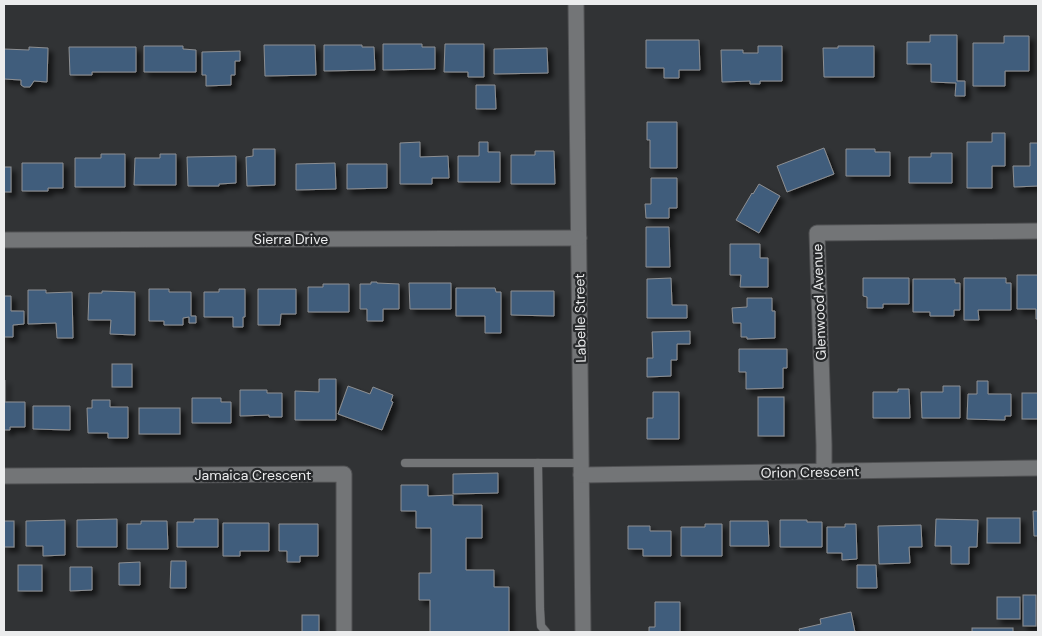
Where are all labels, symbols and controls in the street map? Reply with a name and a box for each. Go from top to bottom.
street label: Sierra Drive [254,230,328,248]
street label: Glenwood Avenue [808,243,830,361]
street label: Labelle Street [570,273,590,363]
street label: Orion Crescent [760,462,860,482]
street label: Jamaica Crescent [195,466,311,484]

